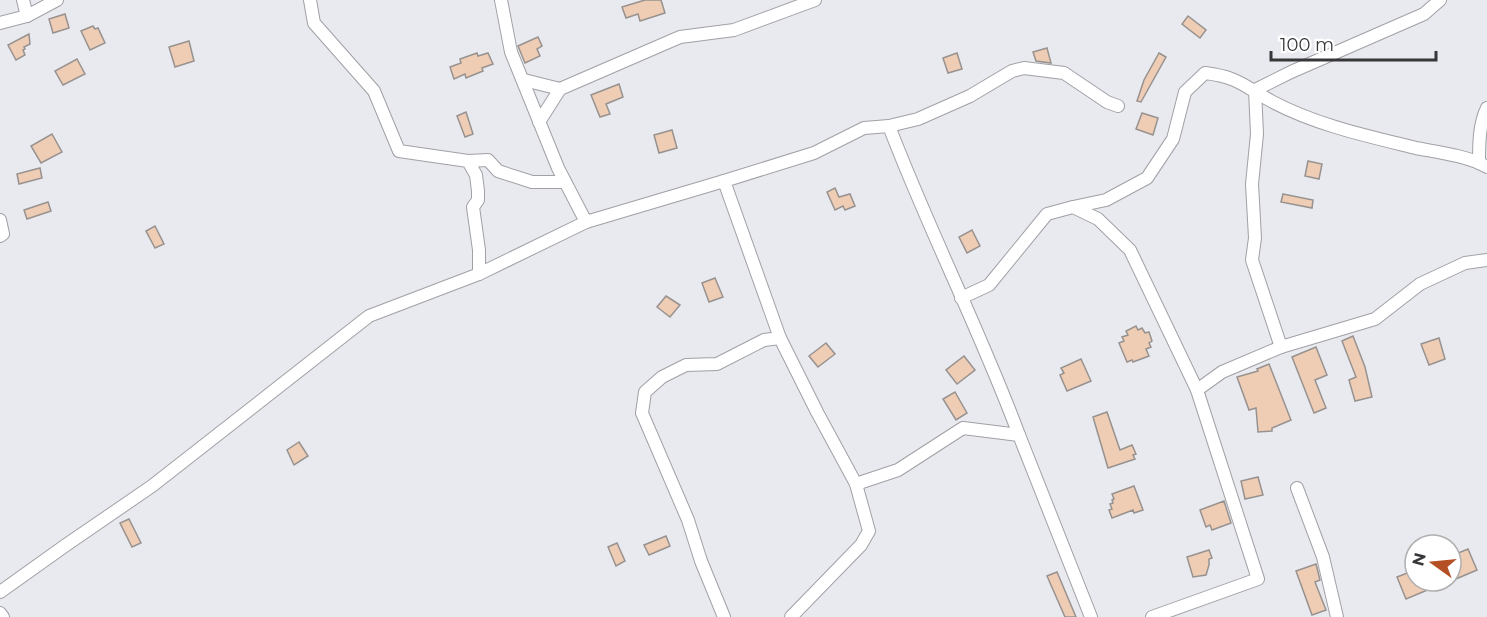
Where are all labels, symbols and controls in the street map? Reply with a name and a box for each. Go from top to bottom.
scale bar [1271,24,1436,62]
text: 100 m [1280,34,1334,56]
north arrow [1403,533,1463,593]
text: N [1408,551,1430,568]

